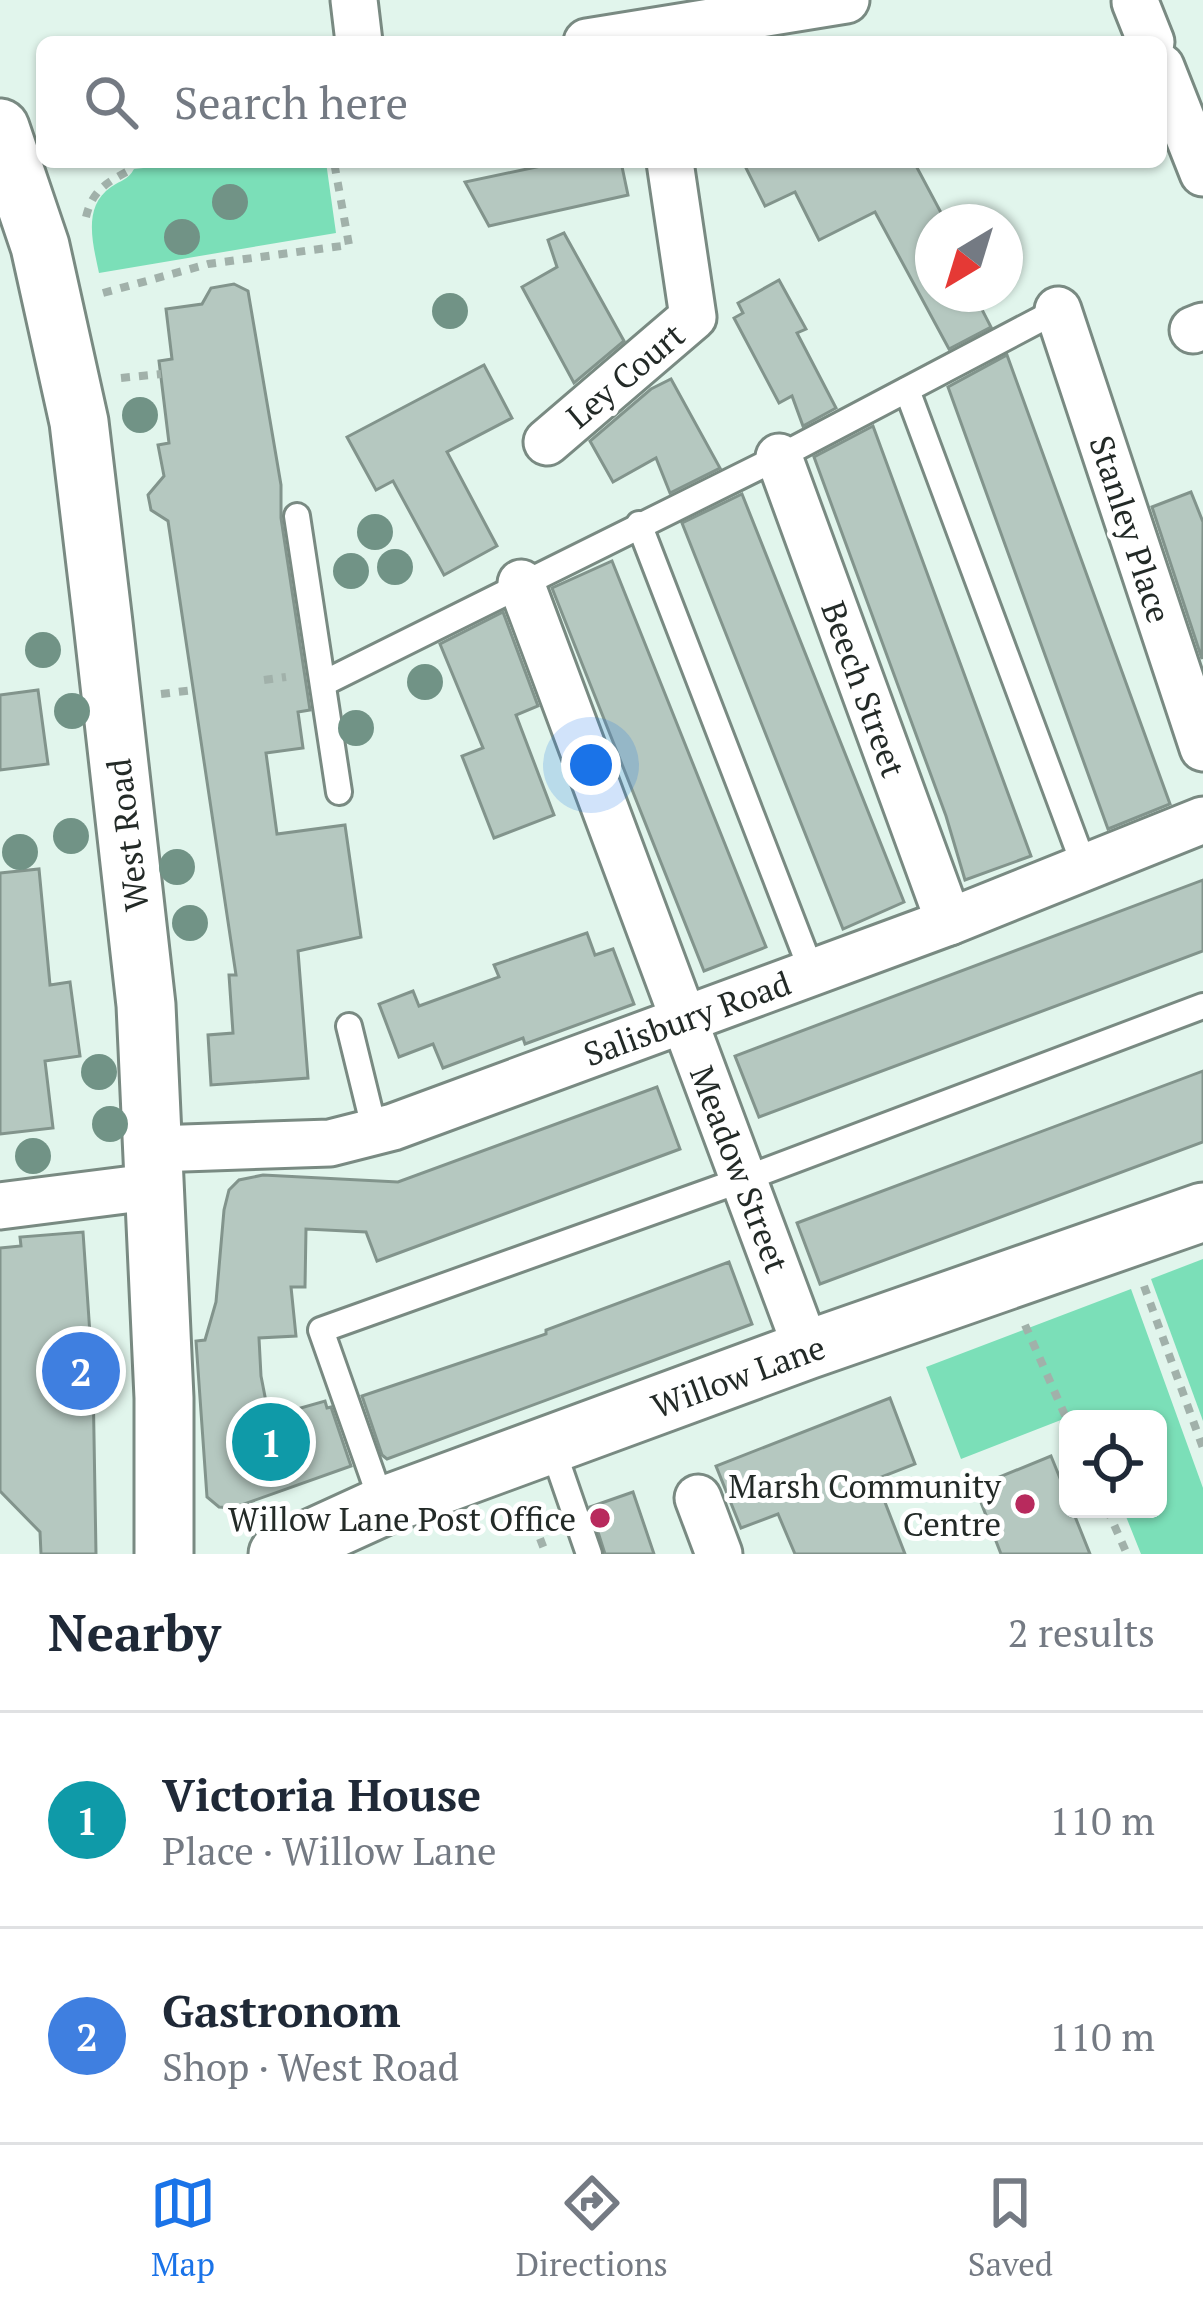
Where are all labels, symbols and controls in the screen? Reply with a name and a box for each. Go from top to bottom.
search box [36,36,1167,168]
icon: search [78,69,144,135]
text: Search here [174,72,408,132]
north arrow [915,204,1023,312]
street label: Ley Court [557,313,693,437]
street label: Stanley Place [1081,430,1181,628]
street label: Beech Street [812,595,916,783]
your location [561,735,621,795]
street label: West Road [96,756,158,914]
street label: Salisbury Road [578,961,796,1075]
street label: Meadow Street [681,1059,799,1279]
street label: Willow Lane [645,1325,831,1427]
pin: 2 [42,1326,120,1416]
pin: 1 [232,1397,310,1487]
map controls [1059,1410,1167,1518]
button: locate [1059,1410,1167,1518]
place label: Marsh Community Centre [728,1464,1002,1545]
marker: Marsh Community Centre [1012,1491,1038,1517]
place label: Willow Lane Post Office [228,1497,576,1540]
marker: Willow Lane Post Office [587,1505,613,1531]
text: Nearby [48,1598,221,1666]
text: 2 results [1008,1606,1155,1658]
text: Victoria House [162,1764,481,1824]
text: 1 [76,1794,98,1846]
text: 110 m [1050,1794,1155,1846]
text: Place · Willow Lane [162,1824,497,1876]
text: Gastronom [162,1980,401,2040]
text: 2 [76,2010,98,2062]
text: 110 m [1050,2010,1155,2062]
text: Shop · West Road [162,2040,459,2092]
tab: Map [150,2170,216,2285]
tab: Directions [516,2170,668,2285]
tab: Saved [968,2170,1053,2285]

